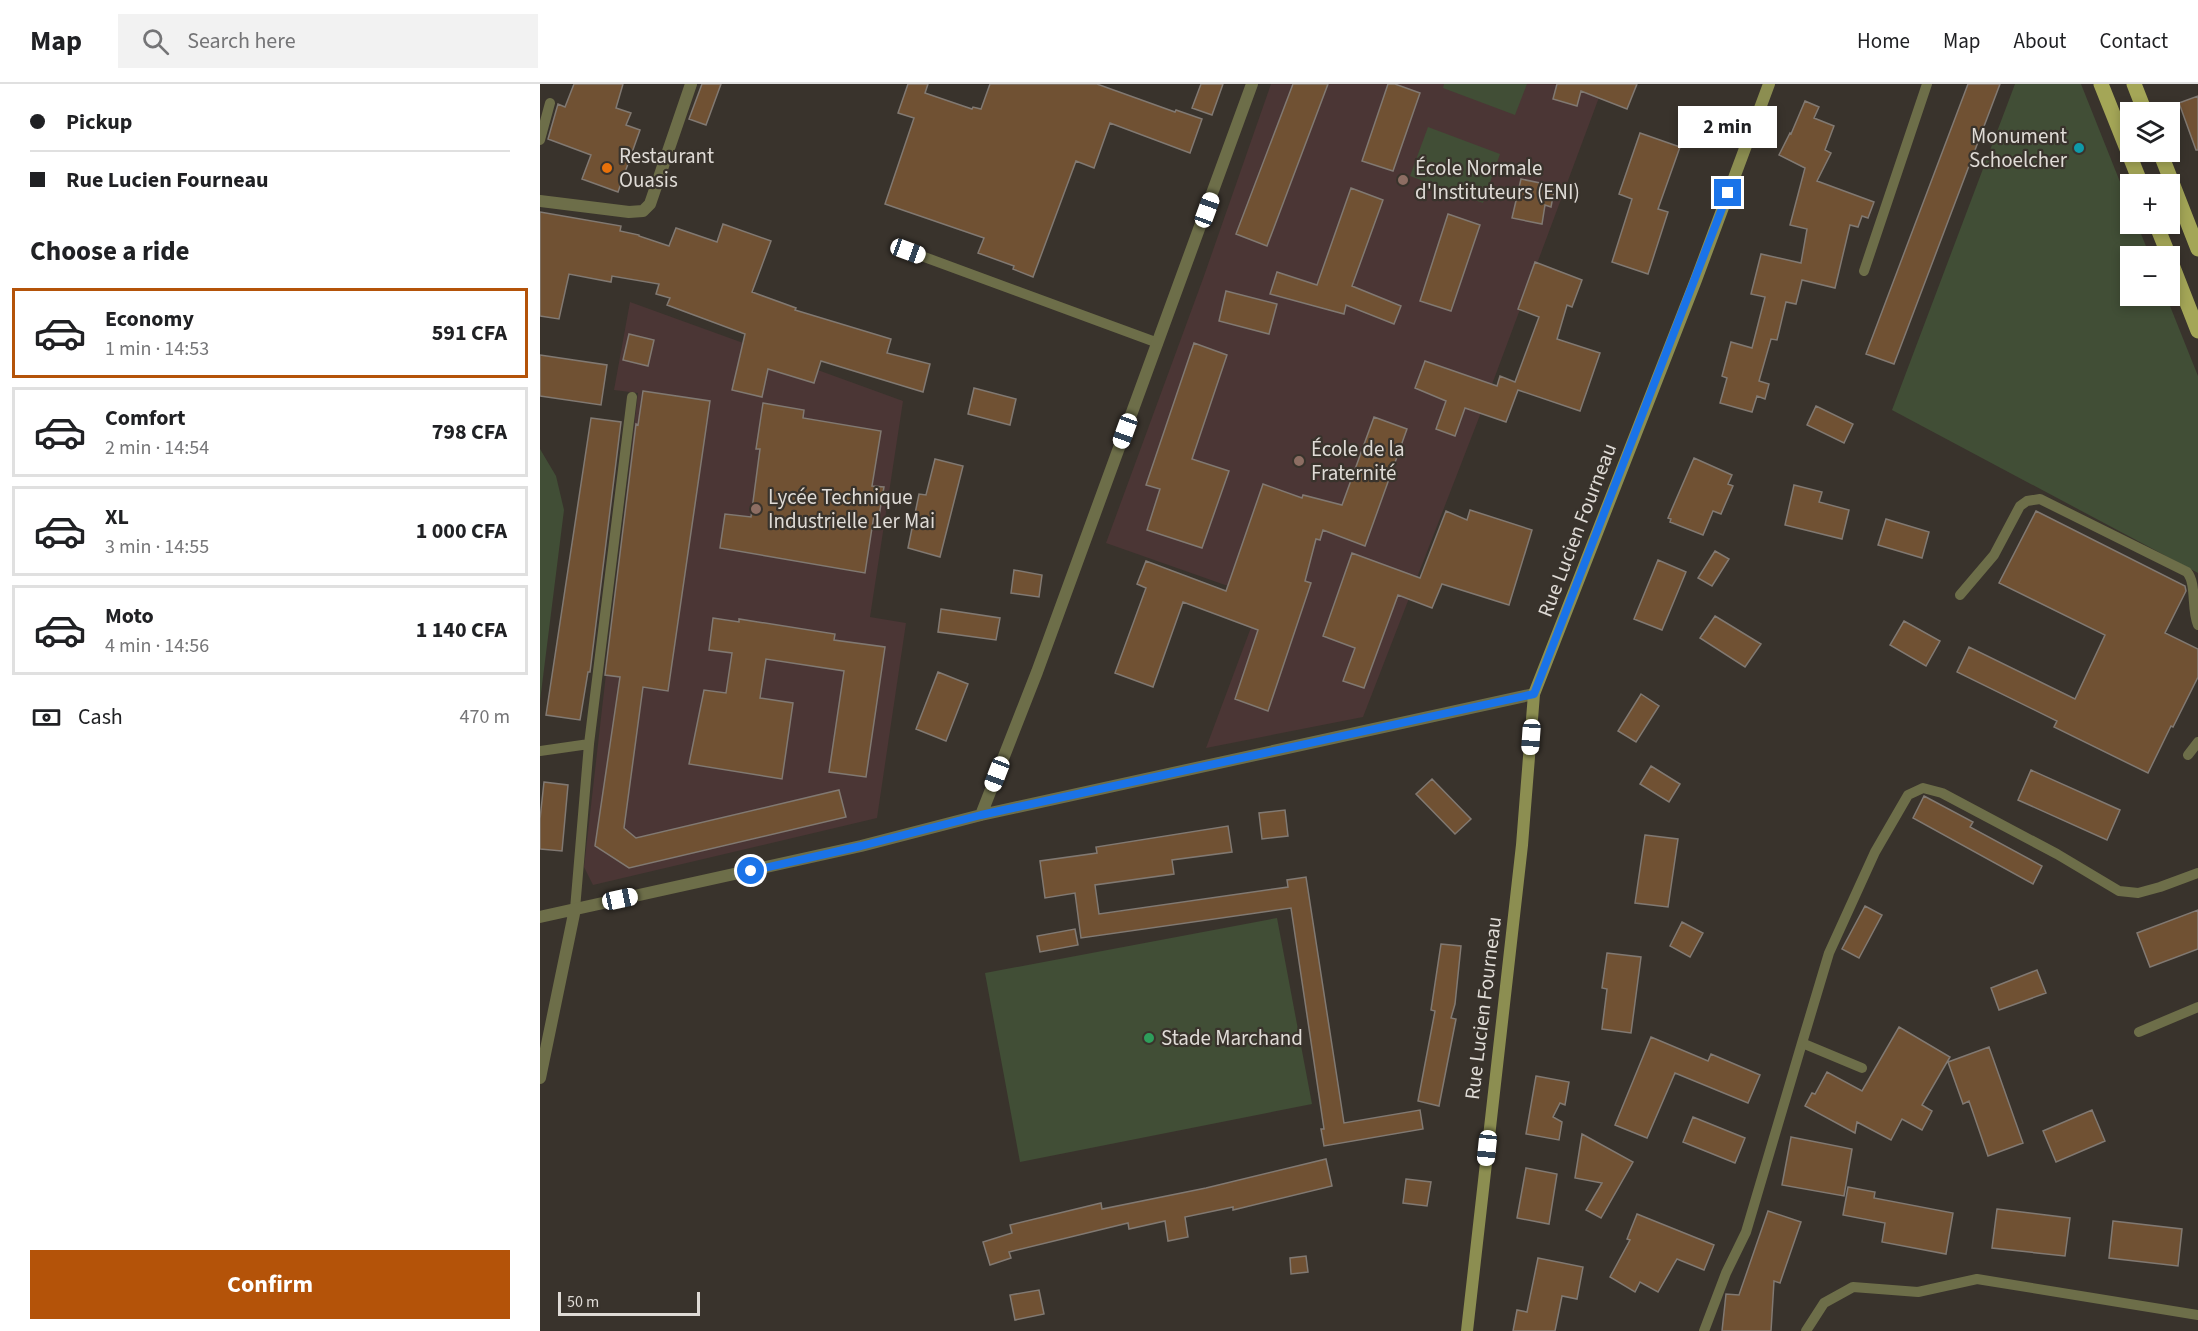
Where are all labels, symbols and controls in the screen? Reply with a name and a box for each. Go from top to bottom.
search box [118,14,538,68]
text: Map [30,21,82,61]
icon: search [139,25,172,58]
text: Search here [187,25,296,57]
text: Home [1857,26,1910,56]
text: Map [1943,26,1981,56]
text: About [2014,26,2066,56]
text: Contact [2099,26,2168,56]
map controls [2120,102,2180,306]
button: layers [2120,102,2180,162]
text: Pickup [66,106,132,138]
callout: 2 min [1678,106,1778,148]
text: 2 min [1703,113,1752,141]
place label: Monument Schoelcher [1969,121,2068,175]
place label: Restaurant Ouasis [619,141,714,195]
marker: Monument Schoelcher [2072,141,2086,155]
place label: École Normale d'Instituteurs (ENI) [1415,153,1580,207]
marker: Restaurant Ouasis [600,161,614,175]
text: Rue Lucien Fourneau [66,164,269,196]
marker: École Normale d'Instituteurs (ENI) [1396,173,1410,187]
button: + [2120,174,2180,234]
route end [1714,179,1741,206]
car [1192,190,1222,230]
text: Choose a ride [30,232,190,271]
car [888,236,928,266]
button: − [2120,246,2180,306]
text: Economy [105,303,194,335]
icon: car [33,306,87,360]
text: 591 CFA [432,317,507,349]
text: 1 min · 14:53 [105,335,209,363]
text: Comfort [105,402,186,434]
icon: car [33,405,87,459]
car [1110,411,1140,451]
text: 798 CFA [432,416,507,448]
text: 2 min · 14:54 [105,434,209,462]
place label: École de la Fraternité [1311,434,1405,488]
street label: Rue Lucien Fourneau [1530,439,1624,621]
marker: École de la Fraternité [1292,454,1306,468]
place label: Lycée Technique Industrielle 1er Mai [768,482,935,536]
text: XL [105,501,129,533]
marker: Lycée Technique Industrielle 1er Mai [749,502,763,516]
icon: car [33,504,87,558]
text: 1 000 CFA [416,515,507,547]
text: 3 min · 14:55 [105,533,209,561]
text: Moto [105,600,154,632]
icon: car [33,603,87,657]
text: 1 140 CFA [416,614,507,646]
text: 4 min · 14:56 [105,632,209,660]
icon: cash [30,701,63,734]
text: Cash [78,701,123,733]
text: 470 m [460,703,510,731]
car [1521,718,1541,756]
car [982,754,1012,794]
route start [737,857,764,884]
car [601,886,639,912]
street label: Rue Lucien Fourneau [1457,915,1509,1101]
place label: Stade Marchand [1161,1023,1303,1053]
marker: Stade Marchand [1142,1031,1156,1045]
car [1476,1129,1498,1167]
button: Confirm [30,1250,510,1319]
scale bar [558,1289,700,1316]
text: 50 m [567,1291,599,1313]

